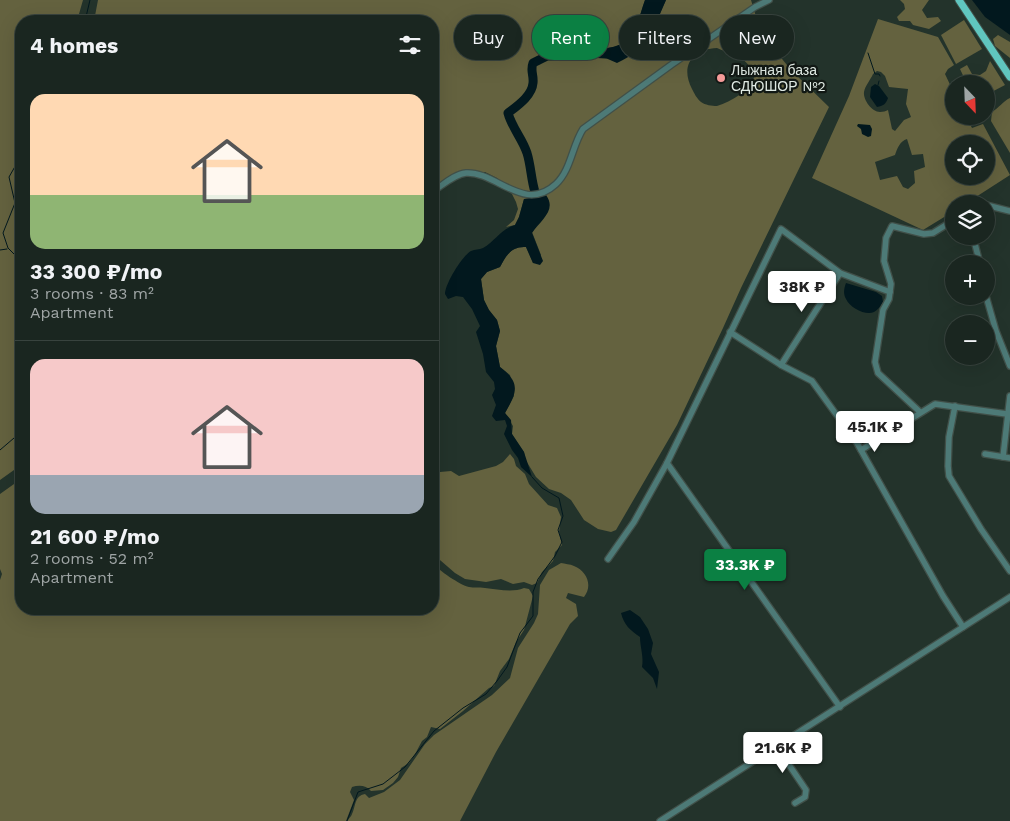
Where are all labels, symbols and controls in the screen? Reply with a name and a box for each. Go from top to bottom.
chip: Buy [454,15,522,60]
chip: Rent [532,15,609,60]
chip: Filters [619,15,710,60]
chip: New [720,15,794,60]
icon: filters [396,31,424,59]
text: 4 homes [30,33,118,58]
place label: Лыжная база СДЮШОР №2 [731,62,826,94]
marker: Лыжная база СДЮШОР №2 [715,72,727,84]
north arrow [945,75,995,125]
map controls [945,75,995,365]
icon: home [182,126,272,216]
button: locate [945,135,995,185]
button: layers [945,195,995,245]
button: + [945,255,995,305]
text: 33 300 ₽/mo [30,259,162,284]
pin: 38K ₽ [767,270,837,313]
text: 38K ₽ [779,277,825,296]
text: 3 rooms · 83 m² [30,284,154,303]
text: Apartment [30,303,113,322]
button: − [945,315,995,365]
icon: home [182,392,272,482]
pin: 45.1K ₽ [829,410,921,453]
text: 45.1K ₽ [847,417,903,436]
text: 21 600 ₽/mo [30,524,159,549]
pin: 33.3K ₽ [699,548,791,591]
text: 2 rooms · 52 m² [30,549,154,568]
text: 33.3K ₽ [715,555,775,574]
text: Apartment [30,568,113,587]
pin: 21.6K ₽ [737,732,829,774]
text: 21.6K ₽ [754,738,812,757]

